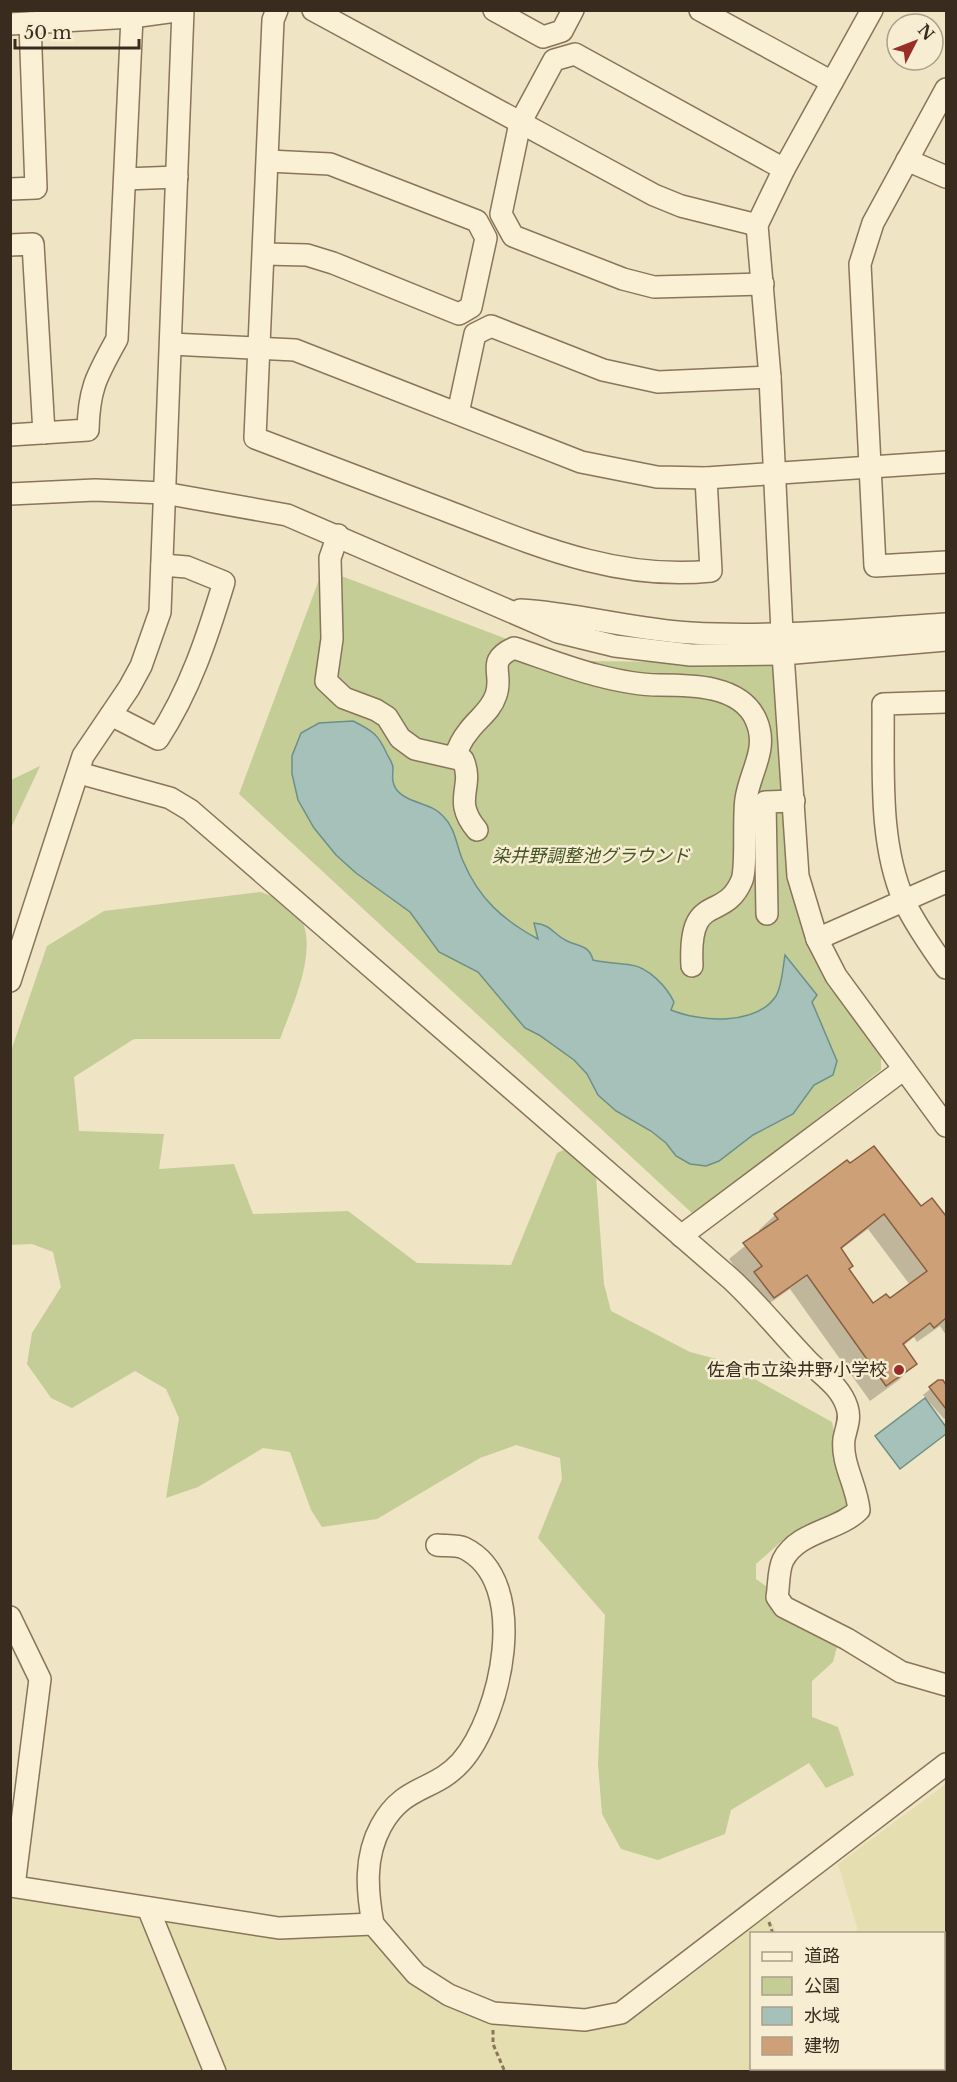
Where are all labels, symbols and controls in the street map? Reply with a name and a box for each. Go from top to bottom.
scale bar [15,12,140,50]
north arrow [885,12,945,72]
text: N [914,20,939,44]
text: 50 m [24,22,72,44]
park label: 染井野調整池グラウンド [492,845,691,867]
place label: 佐倉市立染井野小学校 [707,1359,887,1381]
marker: 佐倉市立染井野小学校 [892,1363,906,1377]
legend [750,1932,945,2070]
text: 道路 [804,1945,840,1967]
text: 公園 [804,1975,840,1997]
text: 水域 [804,2005,840,2027]
text: 建物 [804,2035,840,2057]

